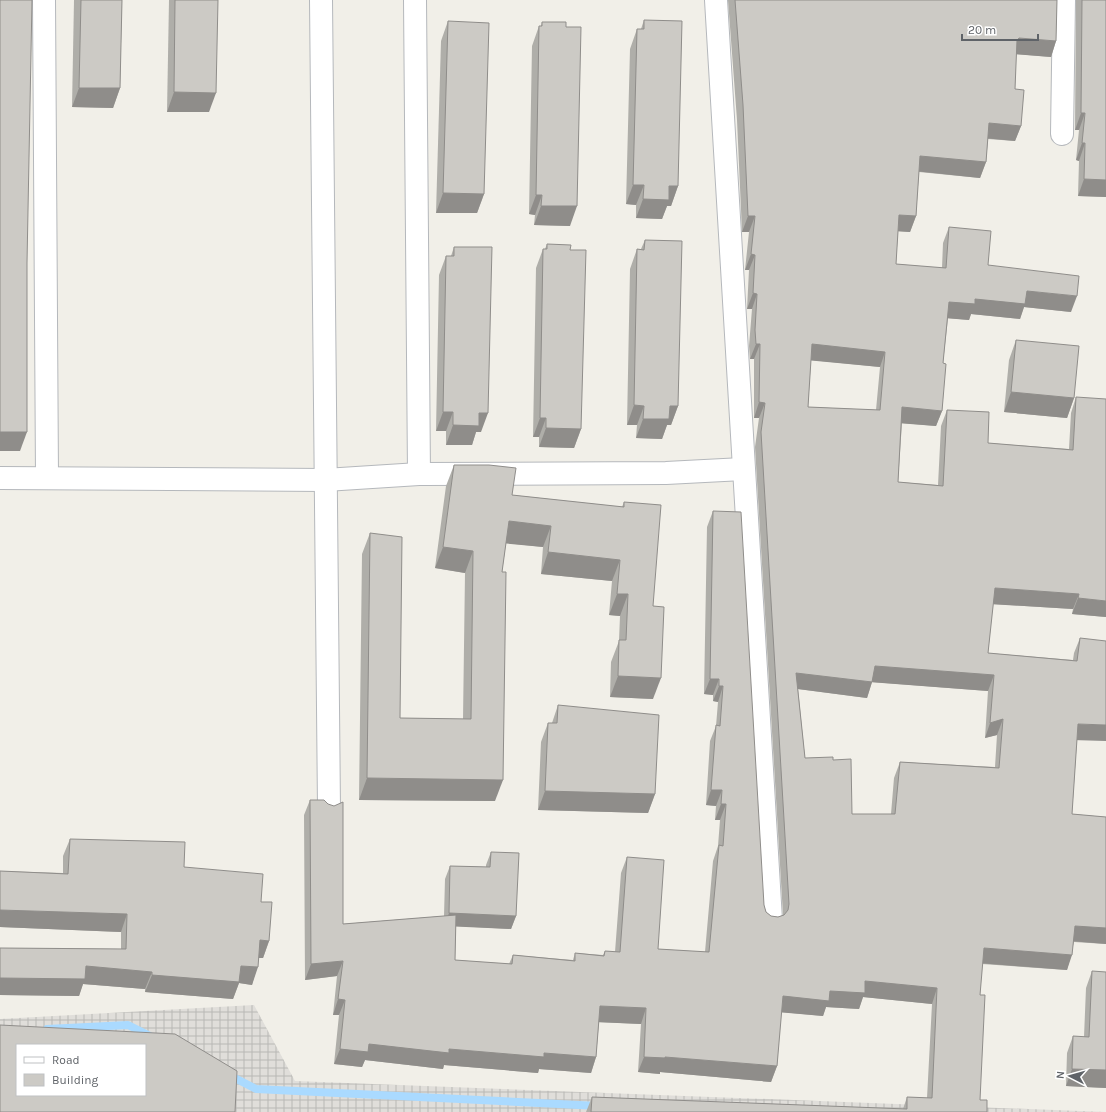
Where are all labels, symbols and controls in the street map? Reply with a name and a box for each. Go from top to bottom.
scale bar [962,16,1038,42]
text: 20 m [968,23,996,37]
legend [16,1044,146,1096]
text: Road [52,1053,80,1067]
north arrow [1050,1056,1090,1096]
text: N [1054,1070,1067,1080]
text: Building [52,1073,99,1087]

